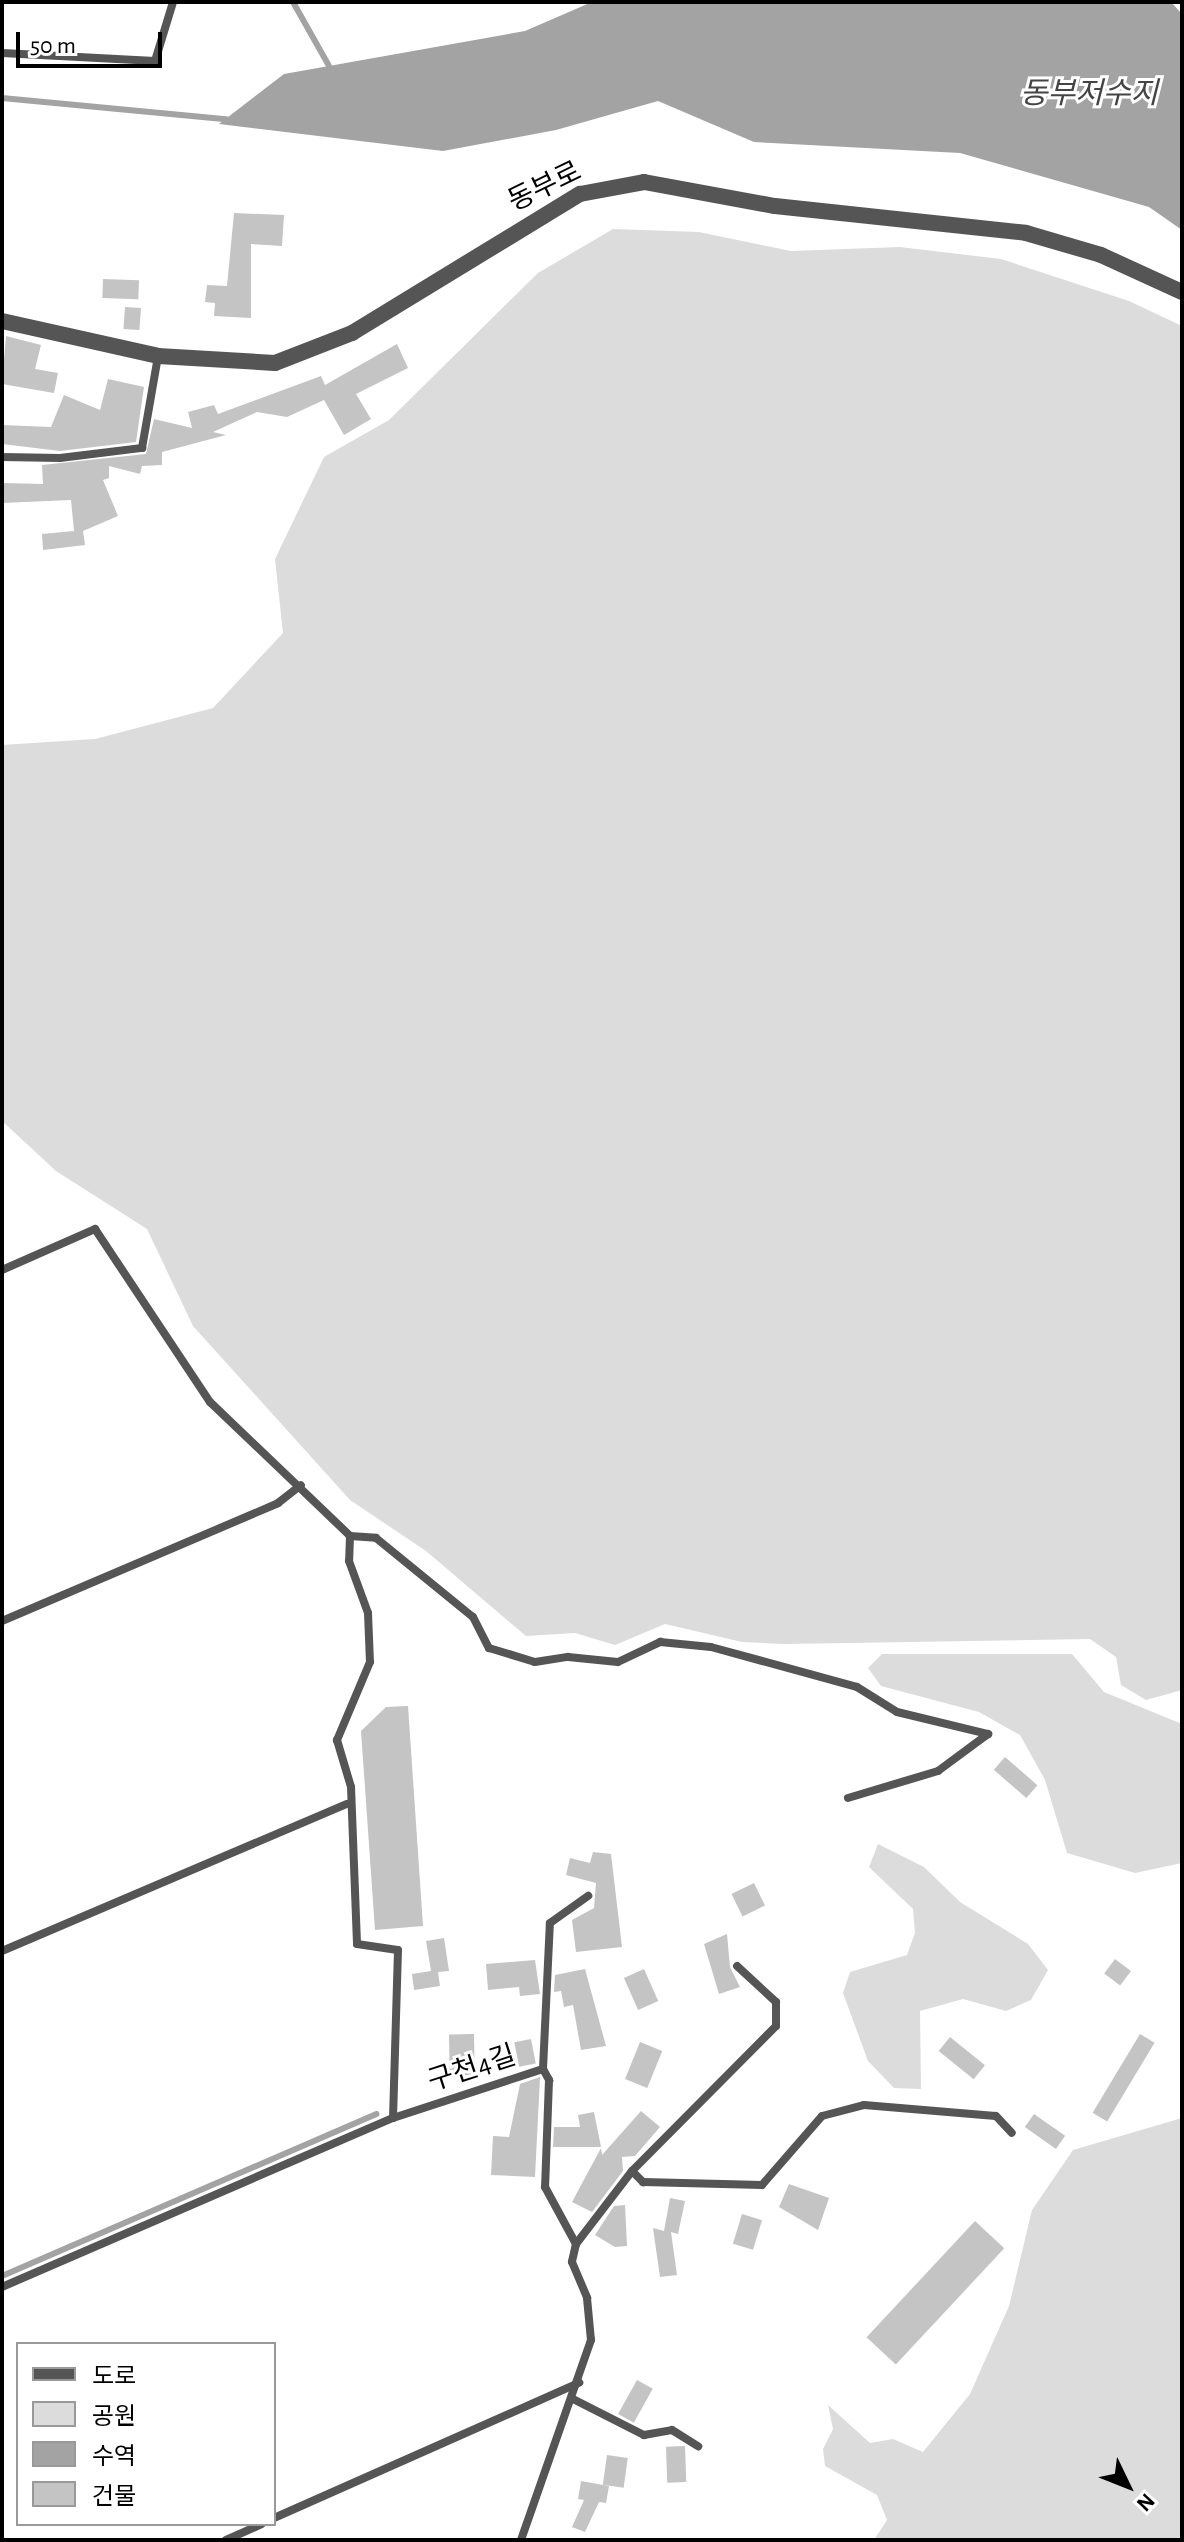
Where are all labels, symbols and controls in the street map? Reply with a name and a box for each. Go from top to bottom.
scale bar [20,16,166,66]
text: 50 m [30,34,76,58]
water label: 동부저수지 [1020,76,1158,112]
street label: 동부로 [503,155,587,219]
street label: 구천4길 [424,2039,520,2099]
legend [16,2342,276,2526]
text: 도로 [92,2365,136,2389]
text: 공원 [92,2405,136,2429]
text: 수역 [92,2445,136,2469]
north arrow [1088,2446,1168,2526]
text: 건물 [92,2485,136,2509]
text: N [1132,2489,1159,2515]

